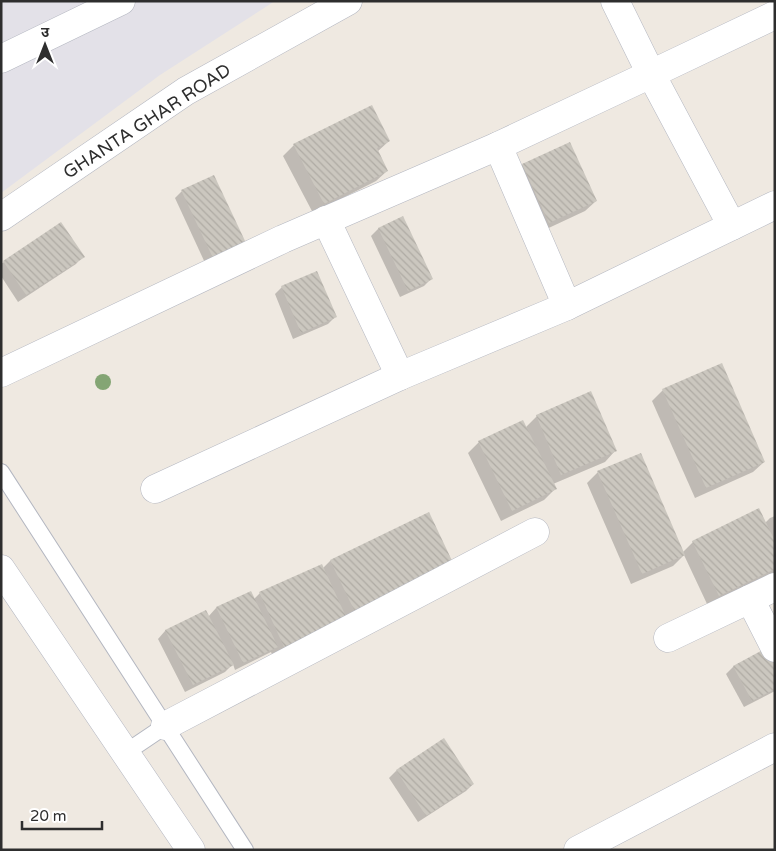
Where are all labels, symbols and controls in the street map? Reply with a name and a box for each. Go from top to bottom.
north arrow [20,20,70,70]
text: उ [41,24,50,41]
street label: GHANTA GHAR ROAD [59,59,235,183]
scale bar [22,798,102,830]
text: 20 m [30,807,67,825]

